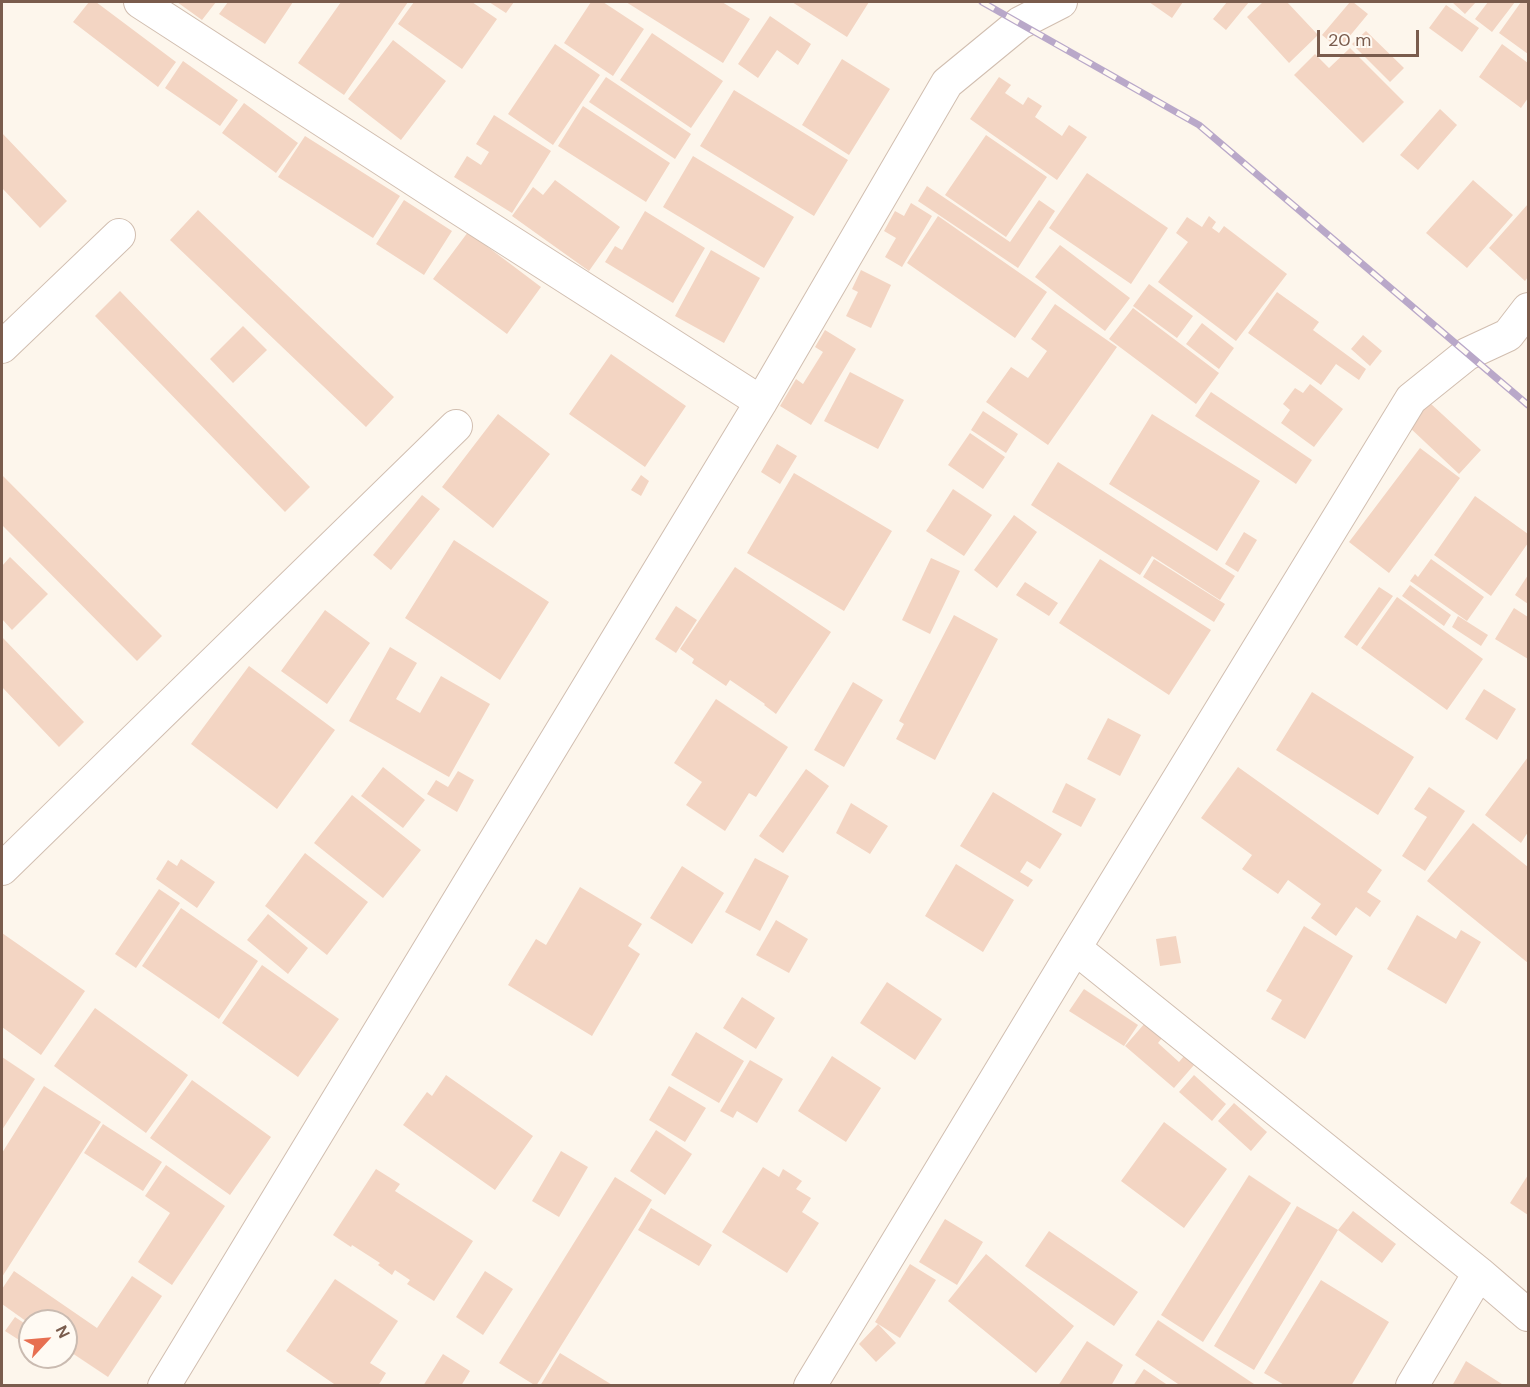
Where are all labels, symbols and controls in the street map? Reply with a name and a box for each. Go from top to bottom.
scale bar [1320,18,1422,56]
text: 20 m [1328,28,1371,52]
north arrow [18,1309,78,1369]
text: N [51,1322,75,1342]

